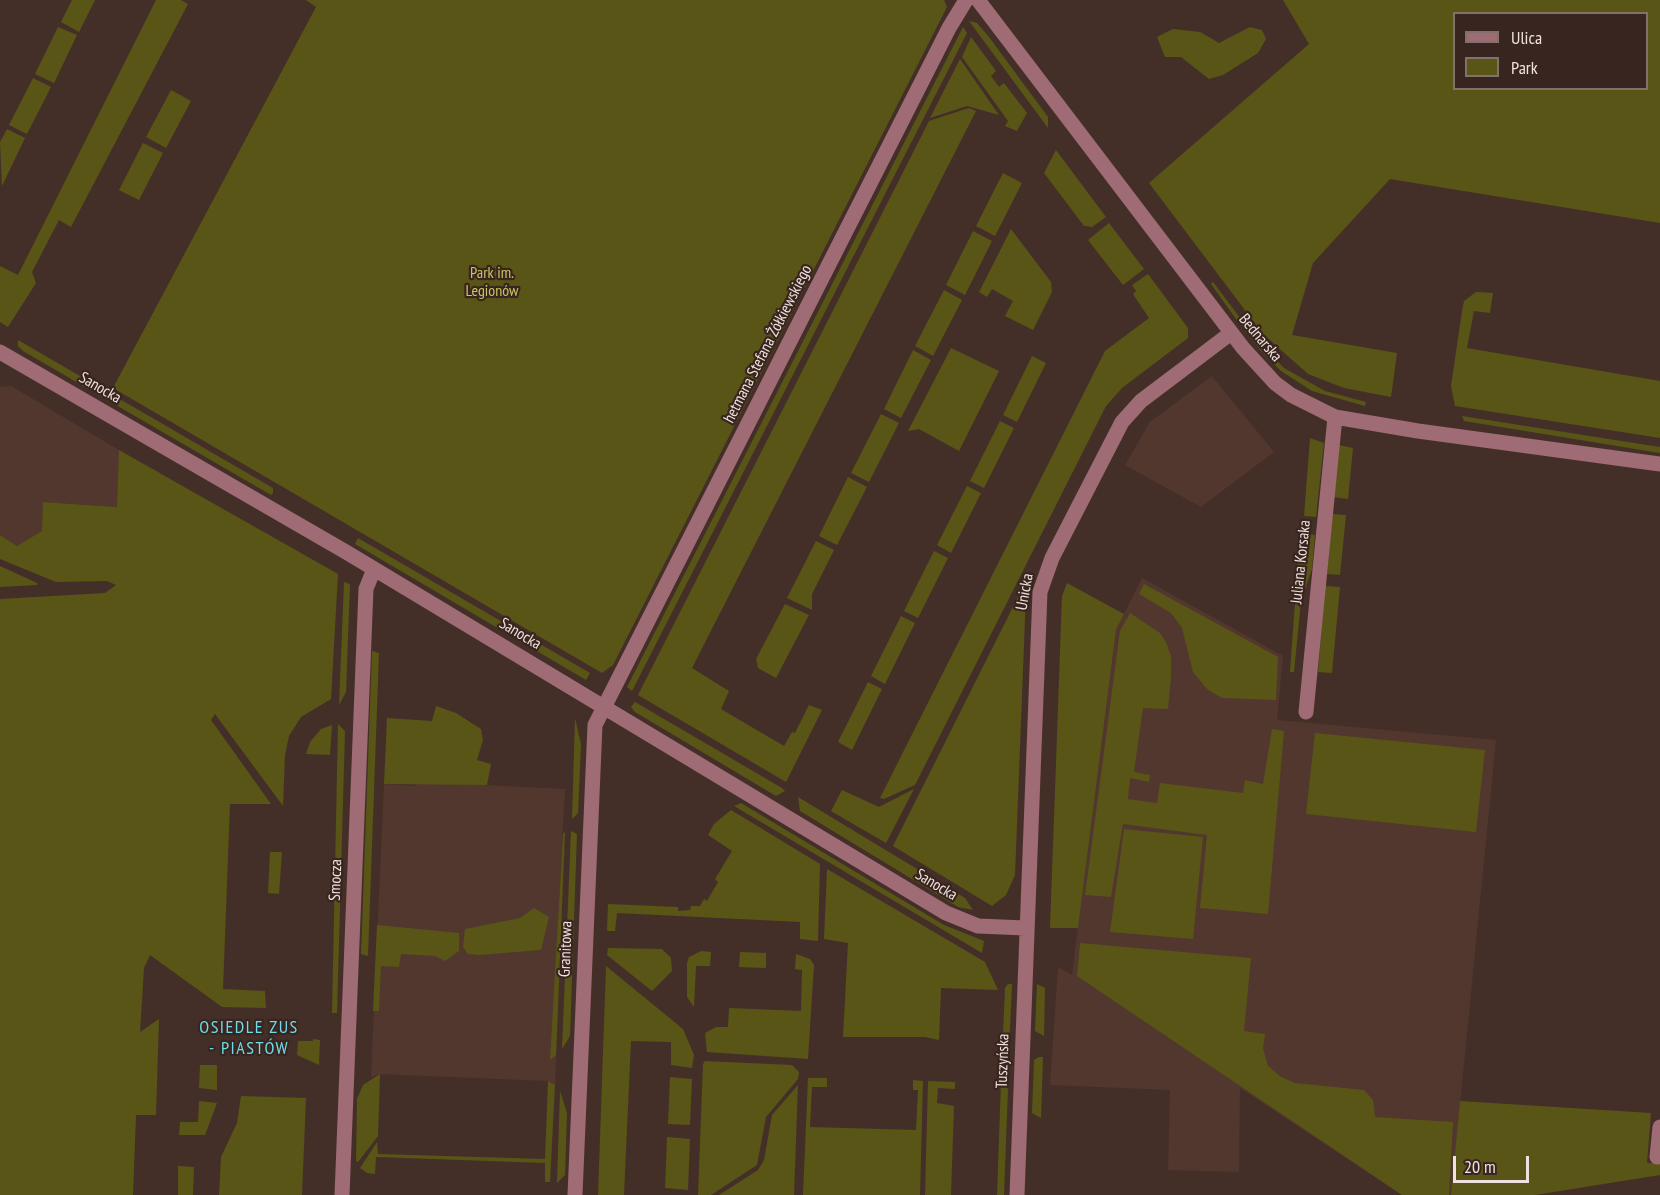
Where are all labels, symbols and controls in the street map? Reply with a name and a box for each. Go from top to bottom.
legend [1453,12,1648,90]
text: Ulica [1511,26,1542,49]
text: Park [1511,56,1538,79]
street label: hetmana Stefana Żółkiewskiego [720,262,816,426]
park label: Park im. Legionów [466,263,518,301]
street label: Bednarska [1234,310,1286,366]
street label: Sanocka [76,368,124,408]
street label: Juliana Korsaka [1287,519,1315,605]
street label: Unicka [1012,572,1038,612]
street label: Sanocka [496,614,544,654]
street label: Smocza [326,859,346,901]
street label: Sanocka [912,865,960,905]
street label: Granitowa [555,921,577,977]
district label: OSIEDLE ZUS - PIASTÓW [199,1017,299,1060]
street label: Tuszyńska [992,1033,1014,1089]
scale bar [1456,1144,1532,1182]
text: 20 m [1464,1155,1496,1178]

